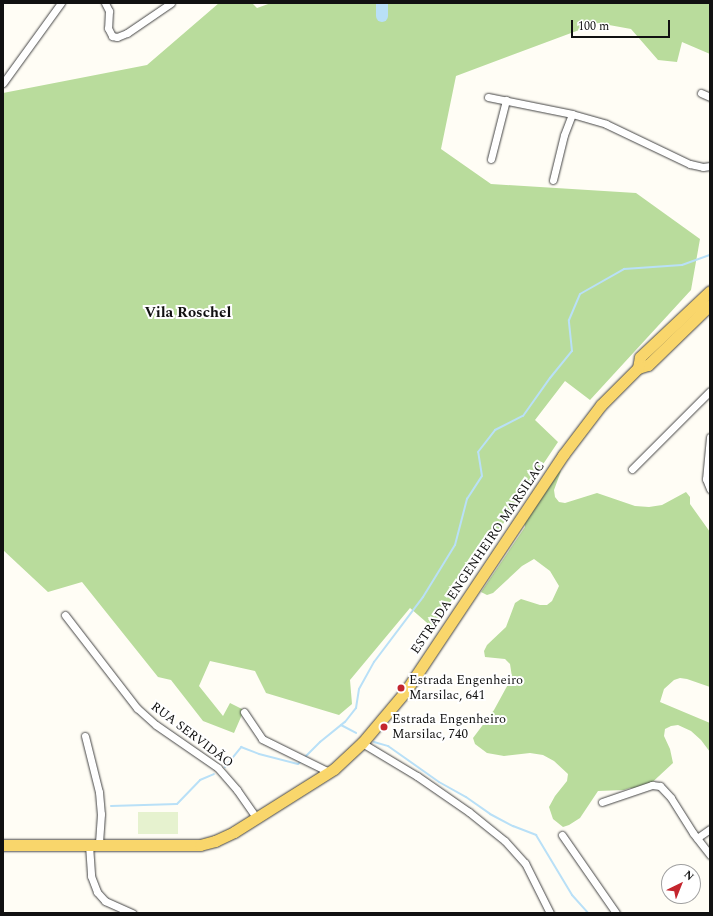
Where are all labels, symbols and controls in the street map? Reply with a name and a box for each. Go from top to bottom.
scale bar [573,12,672,38]
text: 100 m [578,17,609,36]
district label: Vila Roschel [145,304,231,322]
street label: ESTRADA ENGENHEIRO MARSILAC [408,459,548,657]
place label: Estrada Engenheiro Marsilac, 641 [409,673,523,704]
marker: Estrada Engenheiro Marsilac, 641 [396,683,406,693]
street label: RUA SERVIDÃO [148,699,236,771]
place label: Estrada Engenheiro Marsilac, 740 [392,712,506,743]
marker: Estrada Engenheiro Marsilac, 740 [379,722,389,732]
north arrow [661,864,701,904]
text: N [680,866,698,885]

